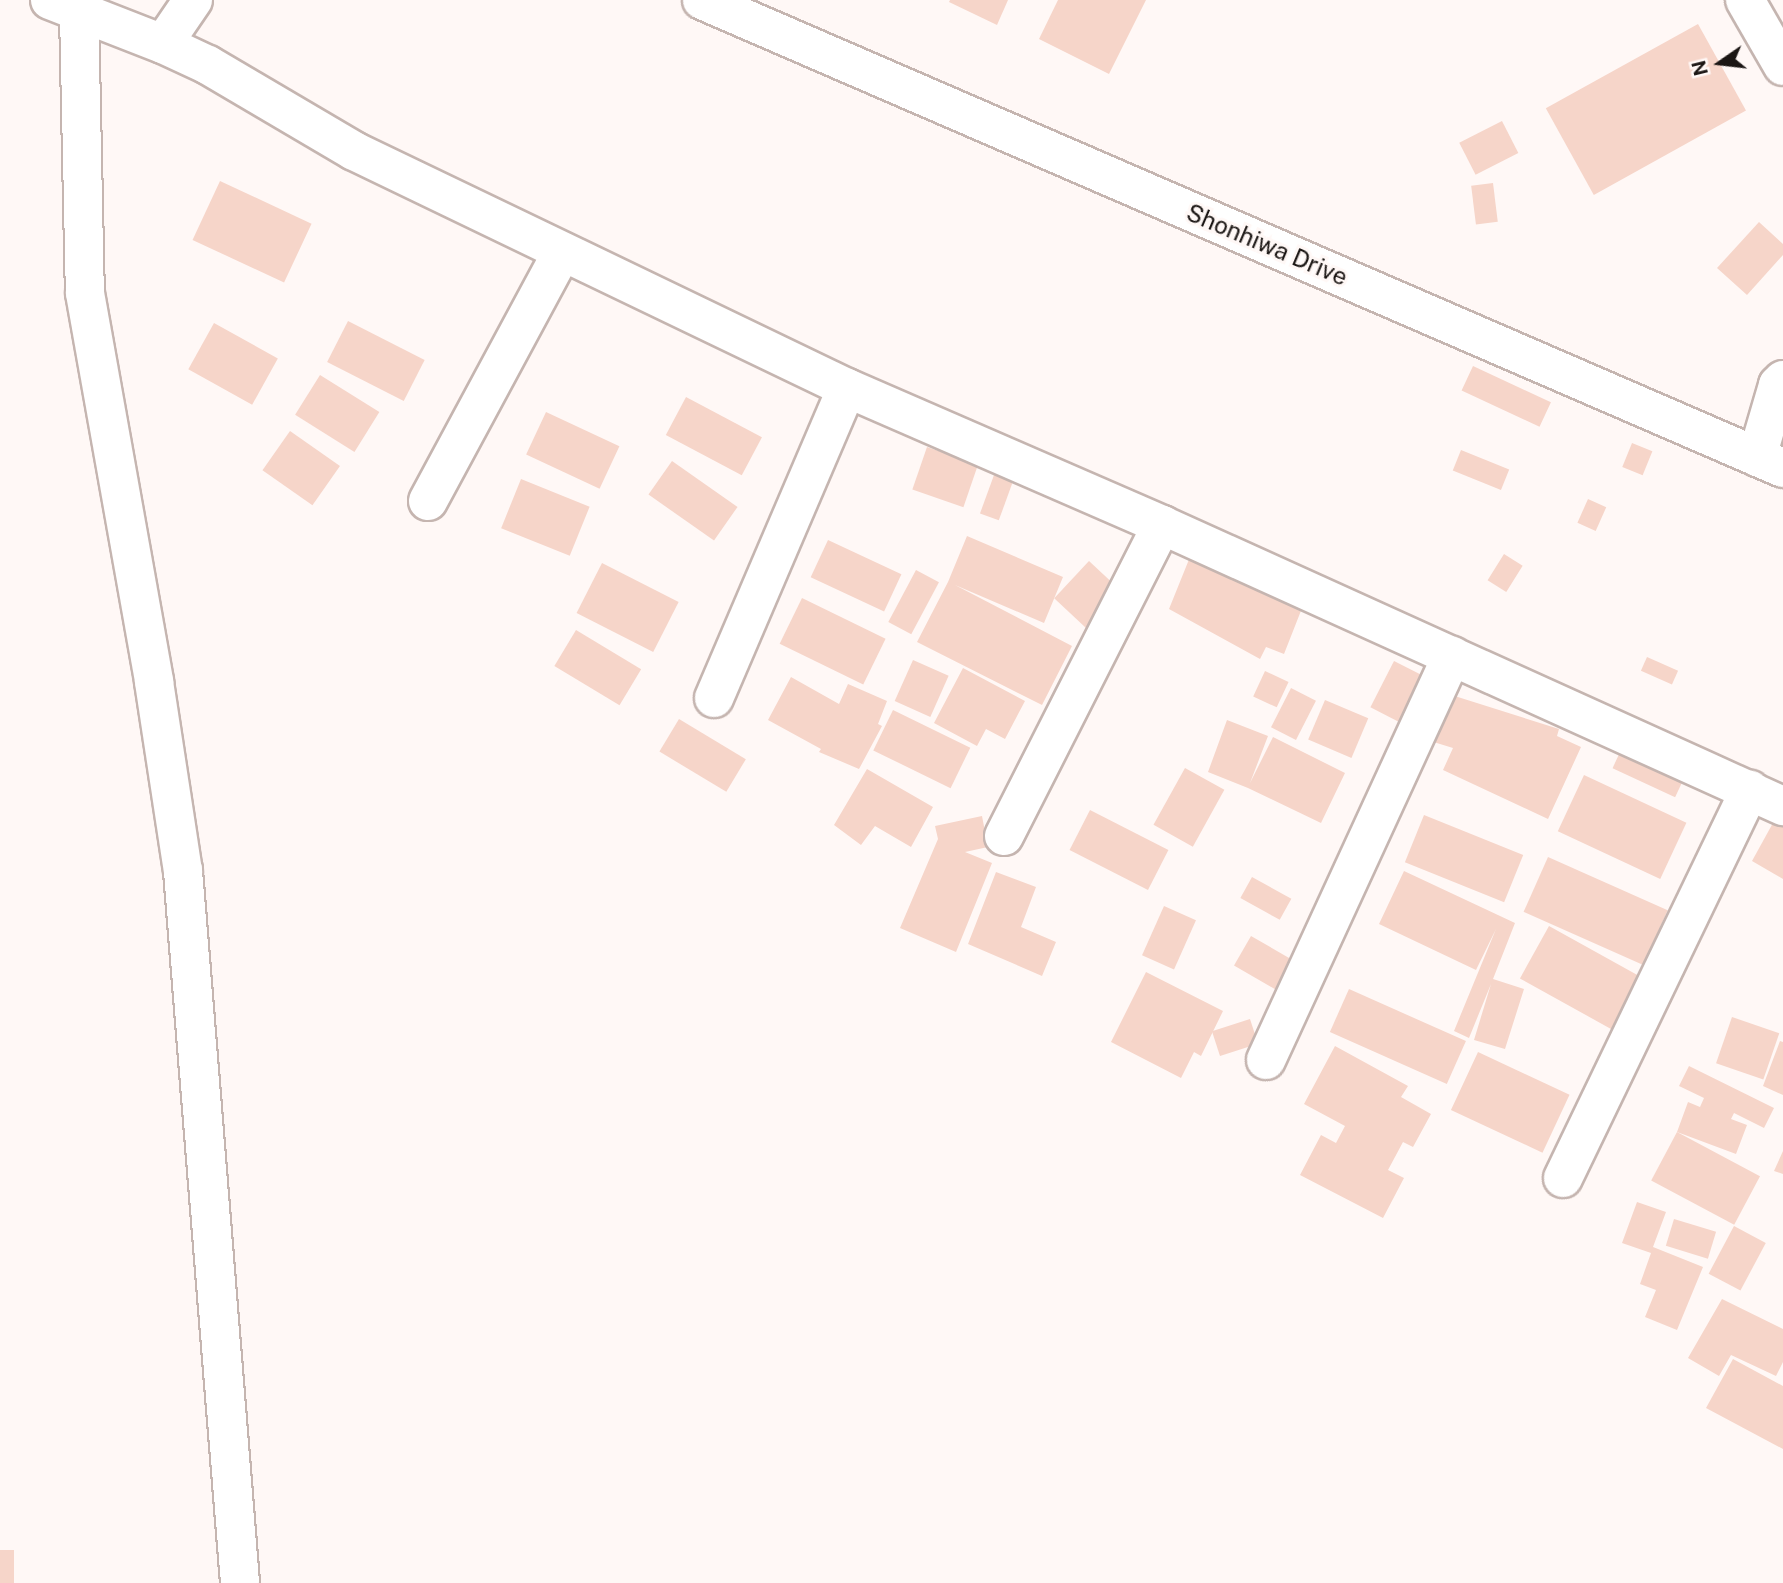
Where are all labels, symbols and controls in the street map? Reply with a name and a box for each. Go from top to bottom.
north arrow [1685,28,1755,98]
text: N [1687,58,1712,78]
street label: Shonhiwa Drive [1182,198,1352,292]

